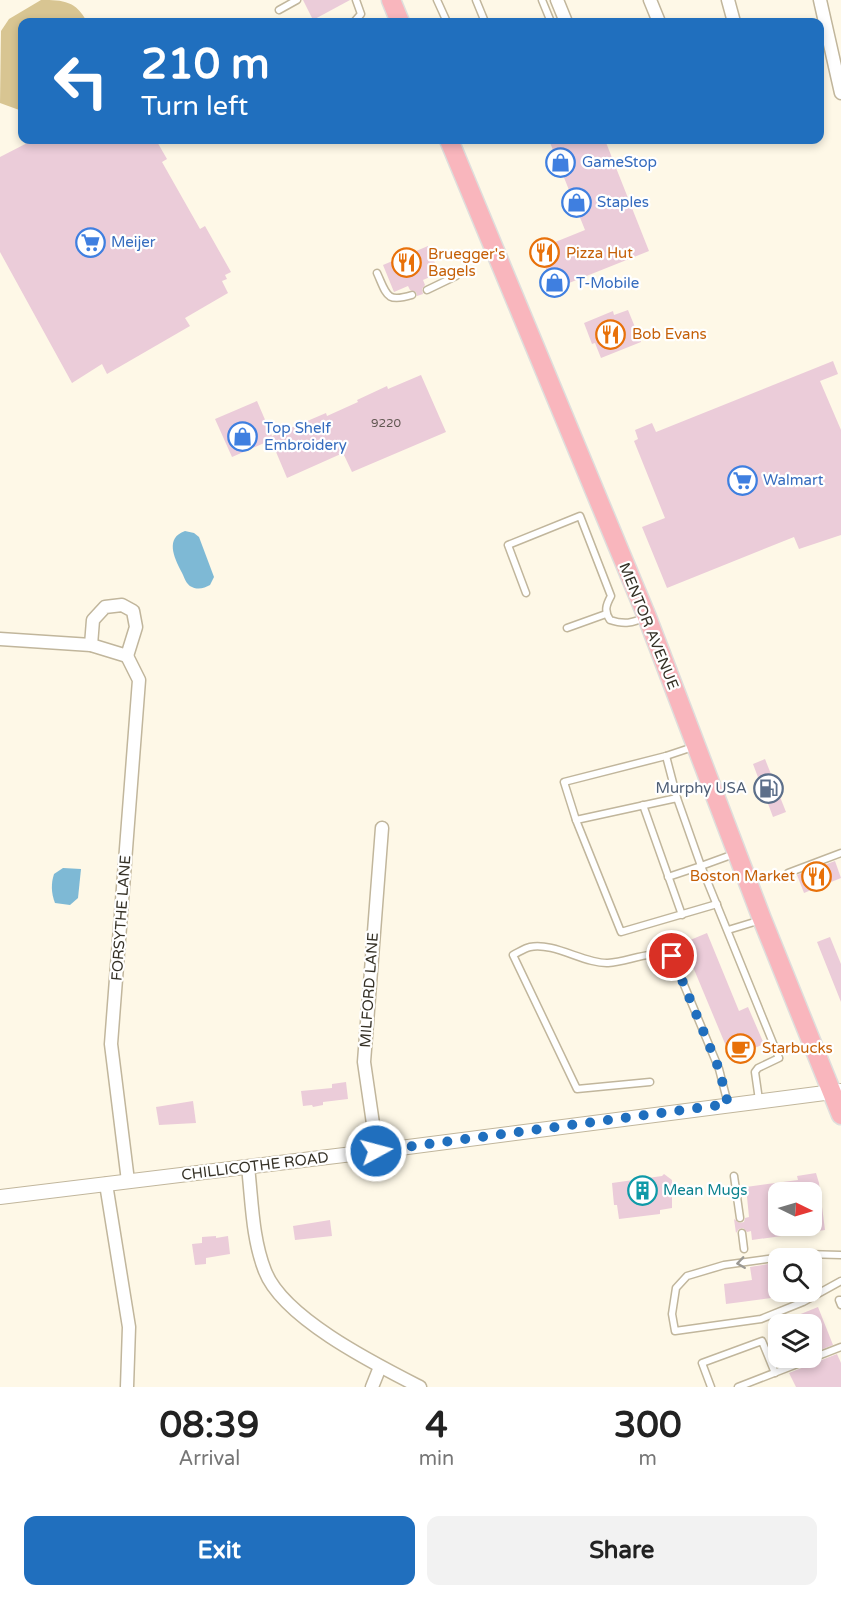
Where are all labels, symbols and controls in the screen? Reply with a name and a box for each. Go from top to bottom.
text: 210 m [141,39,270,90]
icon: left [42,42,120,120]
text: Turn left [141,90,248,123]
shop icon: GameStop [545,146,577,178]
place label: GameStop [582,153,657,171]
shop icon: Staples [560,186,592,218]
place label: Staples [597,193,649,211]
supermarket icon: Meijer [74,226,106,258]
place label: Meijer [111,233,156,251]
restaurant icon: Pizza Hut [529,237,561,269]
place label: Pizza Hut [566,244,633,262]
place label: Bruegger's Bagels [428,245,505,280]
restaurant icon: Bruegger's Bagels [391,247,423,279]
shop icon: T-Mobile [539,267,571,299]
place label: T-Mobile [576,274,639,292]
restaurant icon: Bob Evans [595,318,627,350]
place label: Bob Evans [632,325,707,343]
house number: 9220 [371,416,402,430]
place label: Top Shelf Embroidery [264,419,347,454]
shop icon: Top Shelf Embroidery [227,421,259,453]
supermarket icon: Walmart [726,464,758,496]
place label: Walmart [763,471,824,489]
street label: MENTOR AVENUE [615,560,683,692]
fuel station icon: Murphy USA [752,772,784,804]
place label: Murphy USA [656,779,747,797]
street label: FORSYTHE LANE [108,854,134,982]
restaurant icon: Boston Market [800,860,832,892]
place label: Boston Market [690,867,795,885]
pin [646,930,697,981]
street label: MILFORD LANE [356,932,382,1048]
icon: arrive [655,939,688,972]
cafe icon: Starbucks [725,1032,757,1064]
place label: Starbucks [762,1039,833,1057]
position arrow [344,1119,408,1183]
street label: CHILLICOTHE ROAD [180,1148,330,1184]
building icon: Mean Mugs [626,1174,658,1206]
place label: Mean Mugs [663,1181,747,1199]
north arrow [768,1182,822,1236]
map controls [768,1182,822,1368]
button: search [768,1248,822,1302]
one-way arrow [737,1256,746,1268]
button: layers [768,1314,822,1368]
text: 08:39 [159,1404,259,1447]
text: 4 [425,1404,448,1447]
text: 300 [614,1404,682,1447]
text: Arrival [178,1447,240,1471]
text: min [419,1447,454,1471]
text: m [638,1447,657,1471]
button: Exit [24,1516,415,1585]
button: Share [427,1516,817,1585]

